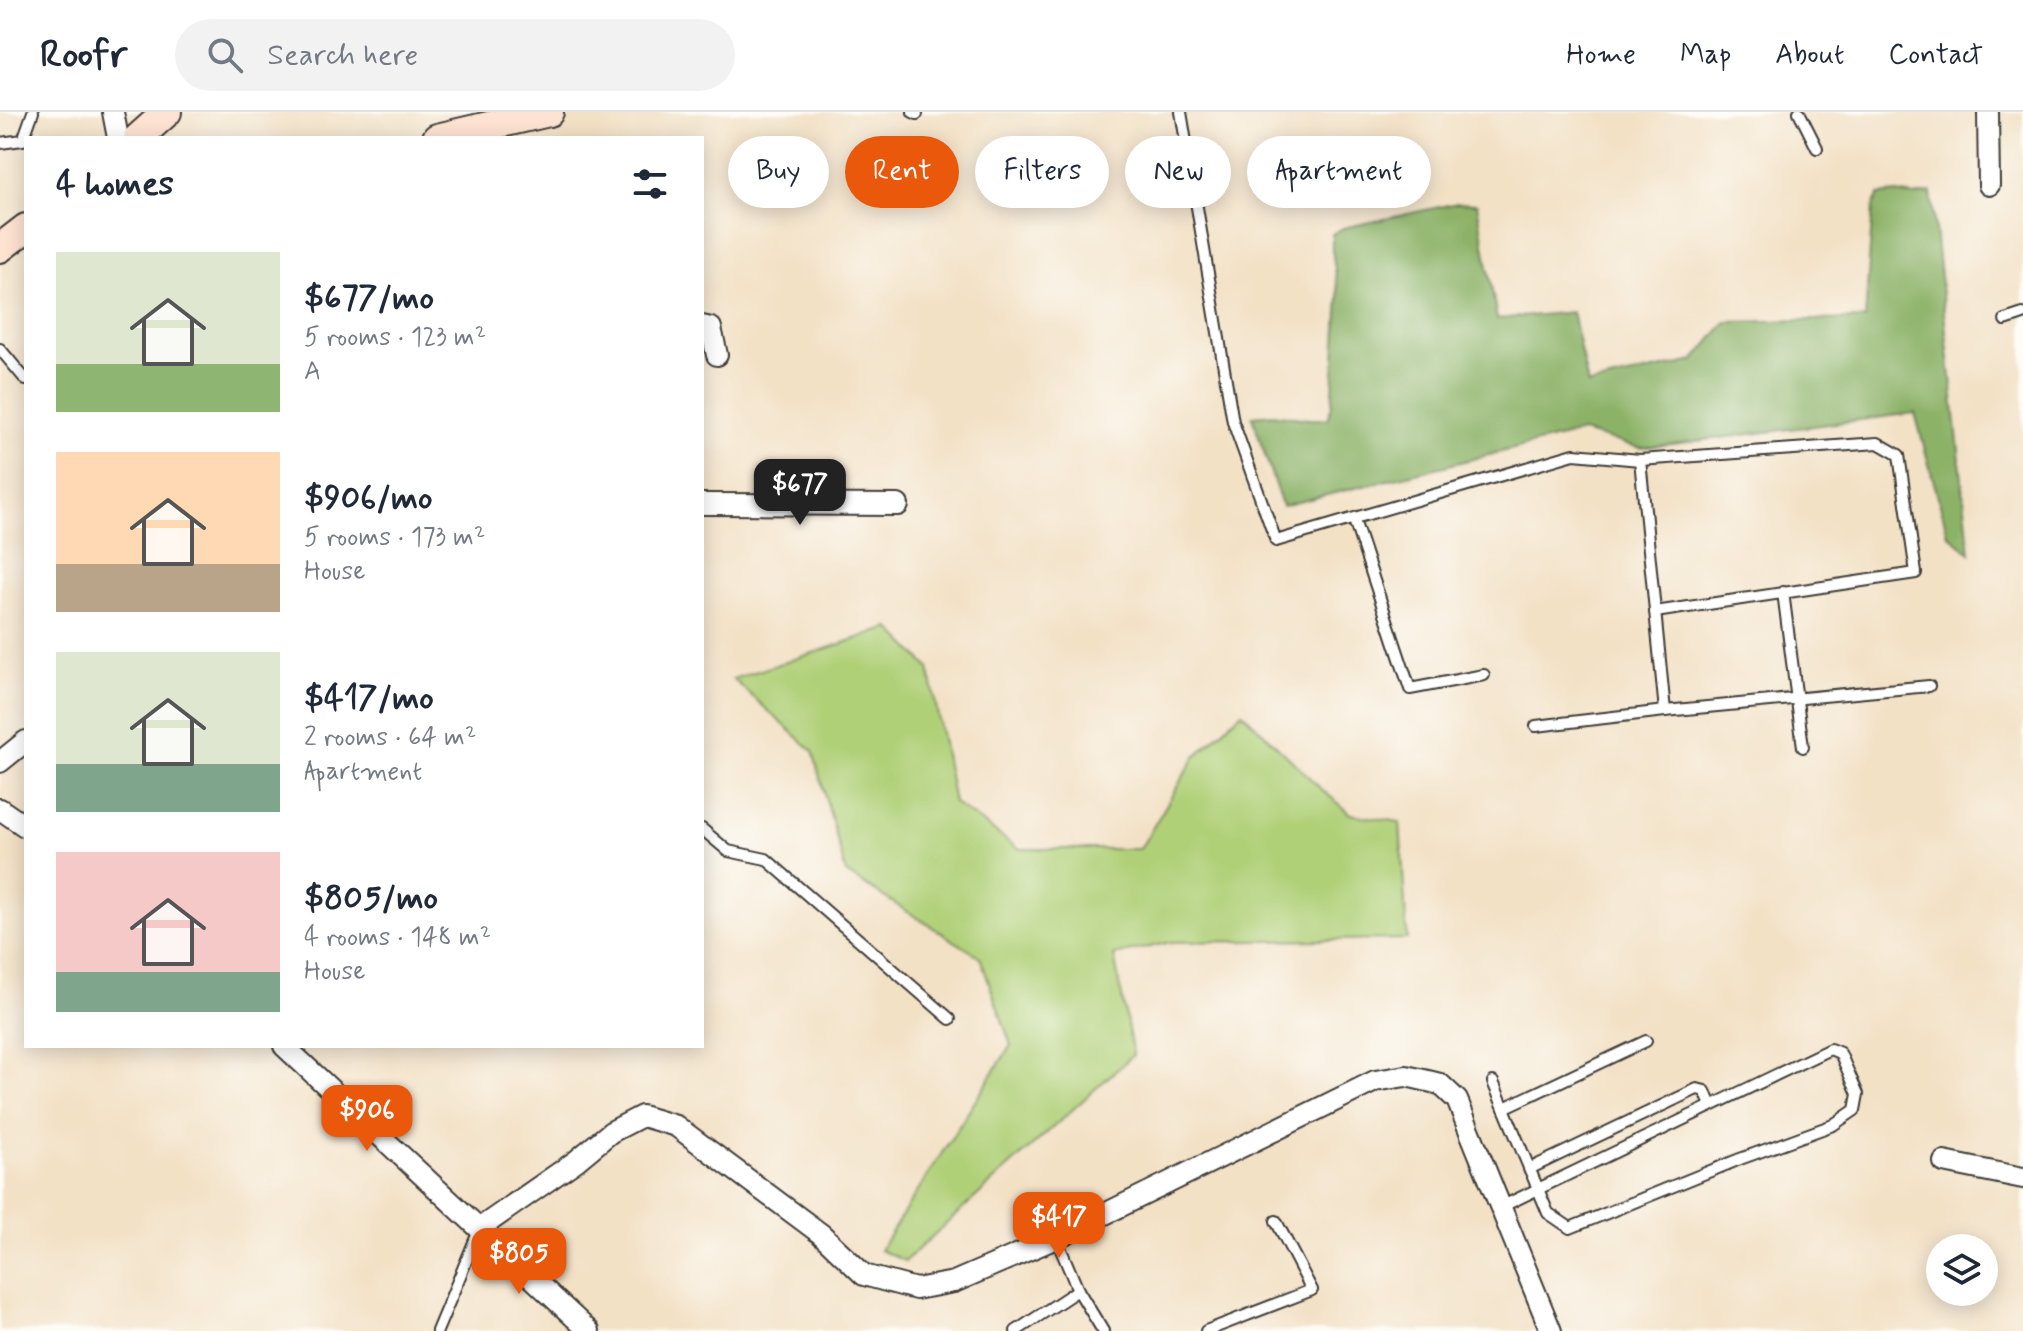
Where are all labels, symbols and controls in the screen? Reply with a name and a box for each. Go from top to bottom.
search box [175,19,735,91]
text: Roofr [40,31,127,80]
icon: search [203,33,247,77]
text: Search here [267,36,418,75]
text: Home [1566,37,1636,74]
text: Map [1680,37,1731,74]
text: About [1775,37,1844,74]
text: Contact [1888,37,1983,74]
chip: Buy [728,136,829,208]
chip: Rent [845,136,959,208]
chip: Filters [975,136,1109,208]
chip: New [1125,136,1231,208]
chip: Apartment [1247,136,1431,208]
text: 4 homes [56,162,174,207]
icon: filters [628,162,672,206]
text: $677/mo [304,276,434,321]
icon: home [120,284,216,380]
text: 5 rooms · 123 m² [304,321,486,355]
text: A [304,355,321,389]
pin: $677 [753,459,847,527]
text: $677 [772,468,828,502]
text: $906/mo [304,476,433,521]
icon: home [120,484,216,580]
text: 5 rooms · 173 m² [304,521,485,555]
text: House [304,555,365,589]
text: $417/mo [304,676,434,721]
icon: home [120,684,216,780]
text: 2 rooms · 64 m² [304,721,476,755]
text: Apartment [304,755,422,789]
text: $805/mo [304,876,438,921]
icon: home [120,884,216,980]
text: 4 rooms · 148 m² [304,921,491,955]
text: House [304,955,365,989]
pin: $906 [320,1085,414,1153]
text: $906 [339,1094,395,1128]
pin: $417 [1012,1192,1106,1260]
text: $417 [1031,1201,1087,1235]
pin: $805 [472,1228,566,1296]
map controls [1926,1234,1998,1306]
button: layers [1926,1234,1998,1306]
text: $805 [489,1237,549,1271]

